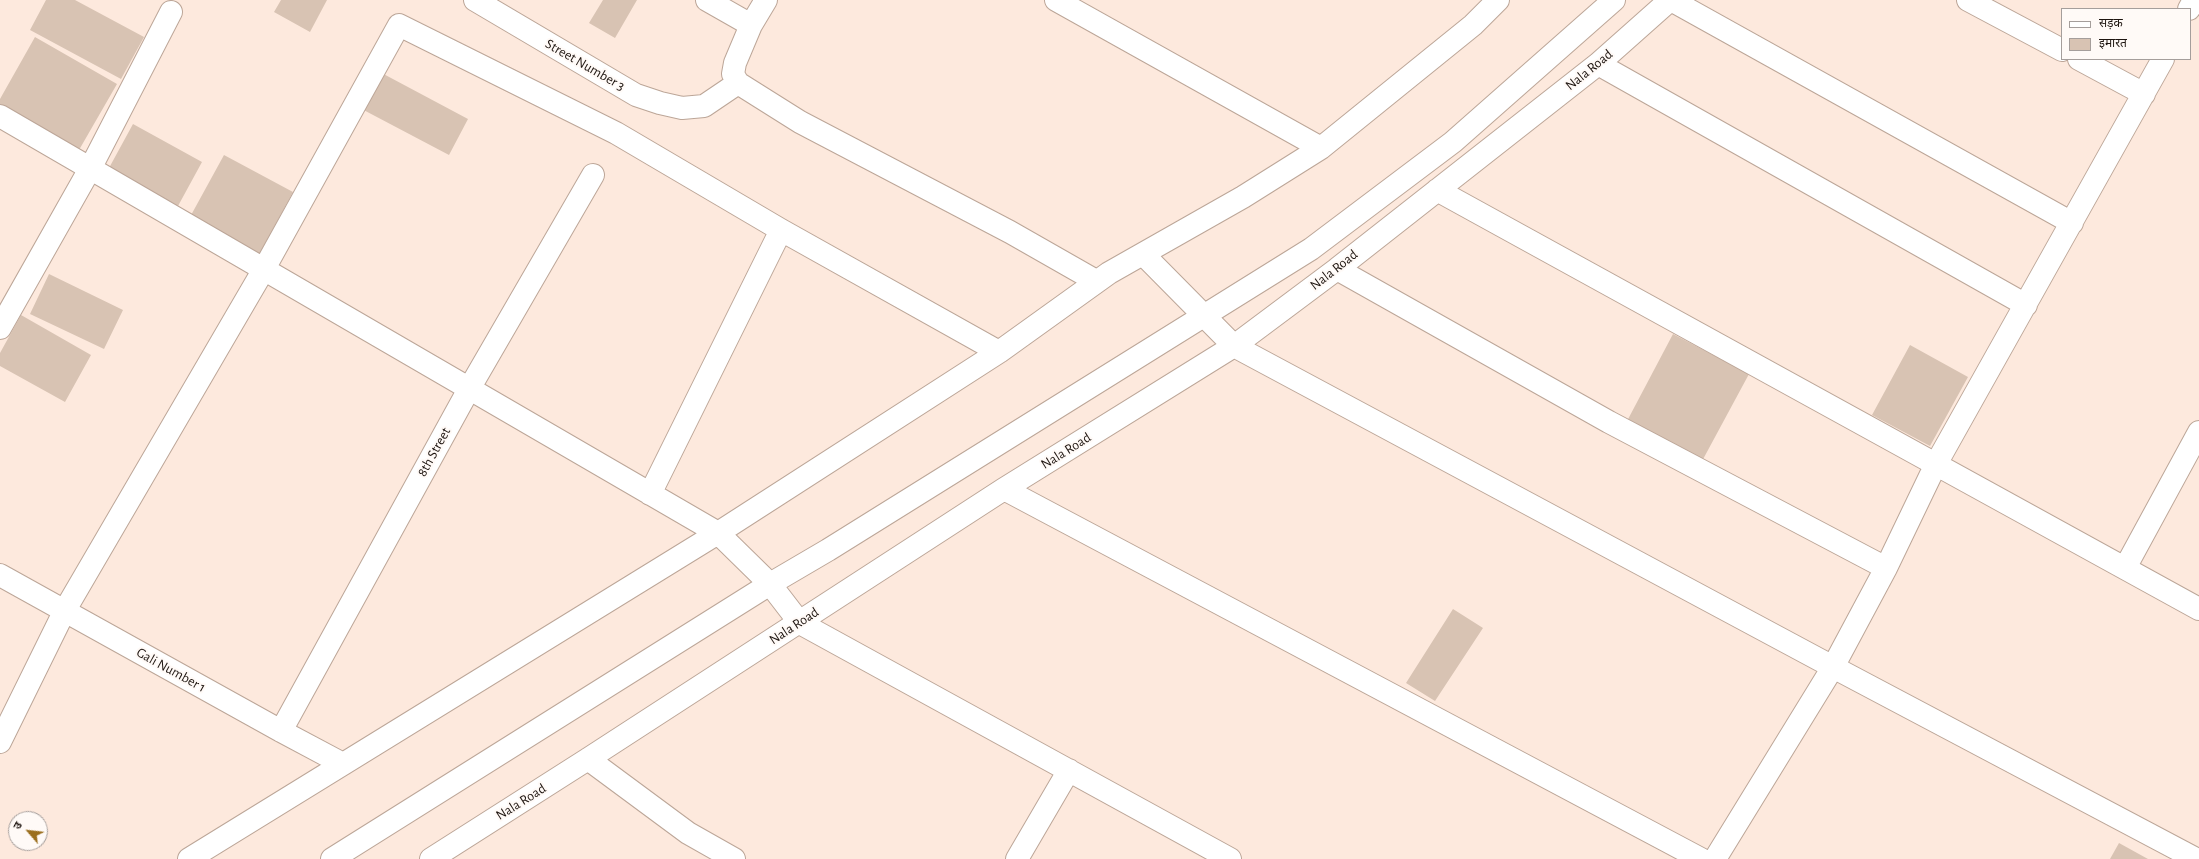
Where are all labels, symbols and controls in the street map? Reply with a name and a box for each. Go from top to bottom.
legend [2061,8,2191,60]
text: सड़क [2099,17,2123,29]
street label: Street Number 3 [542,35,628,95]
text: इमारत [2099,37,2127,49]
street label: Nala Road [1562,46,1616,94]
street label: Nala Road [1307,246,1361,294]
street label: 8th Street [414,424,454,480]
street label: Nala Road [1038,429,1094,473]
street label: Nala Road [766,604,822,648]
street label: Gali Number 1 [133,644,209,696]
street label: Nala Road [493,780,549,824]
north arrow [8,811,48,851]
text: उ [11,820,24,831]

